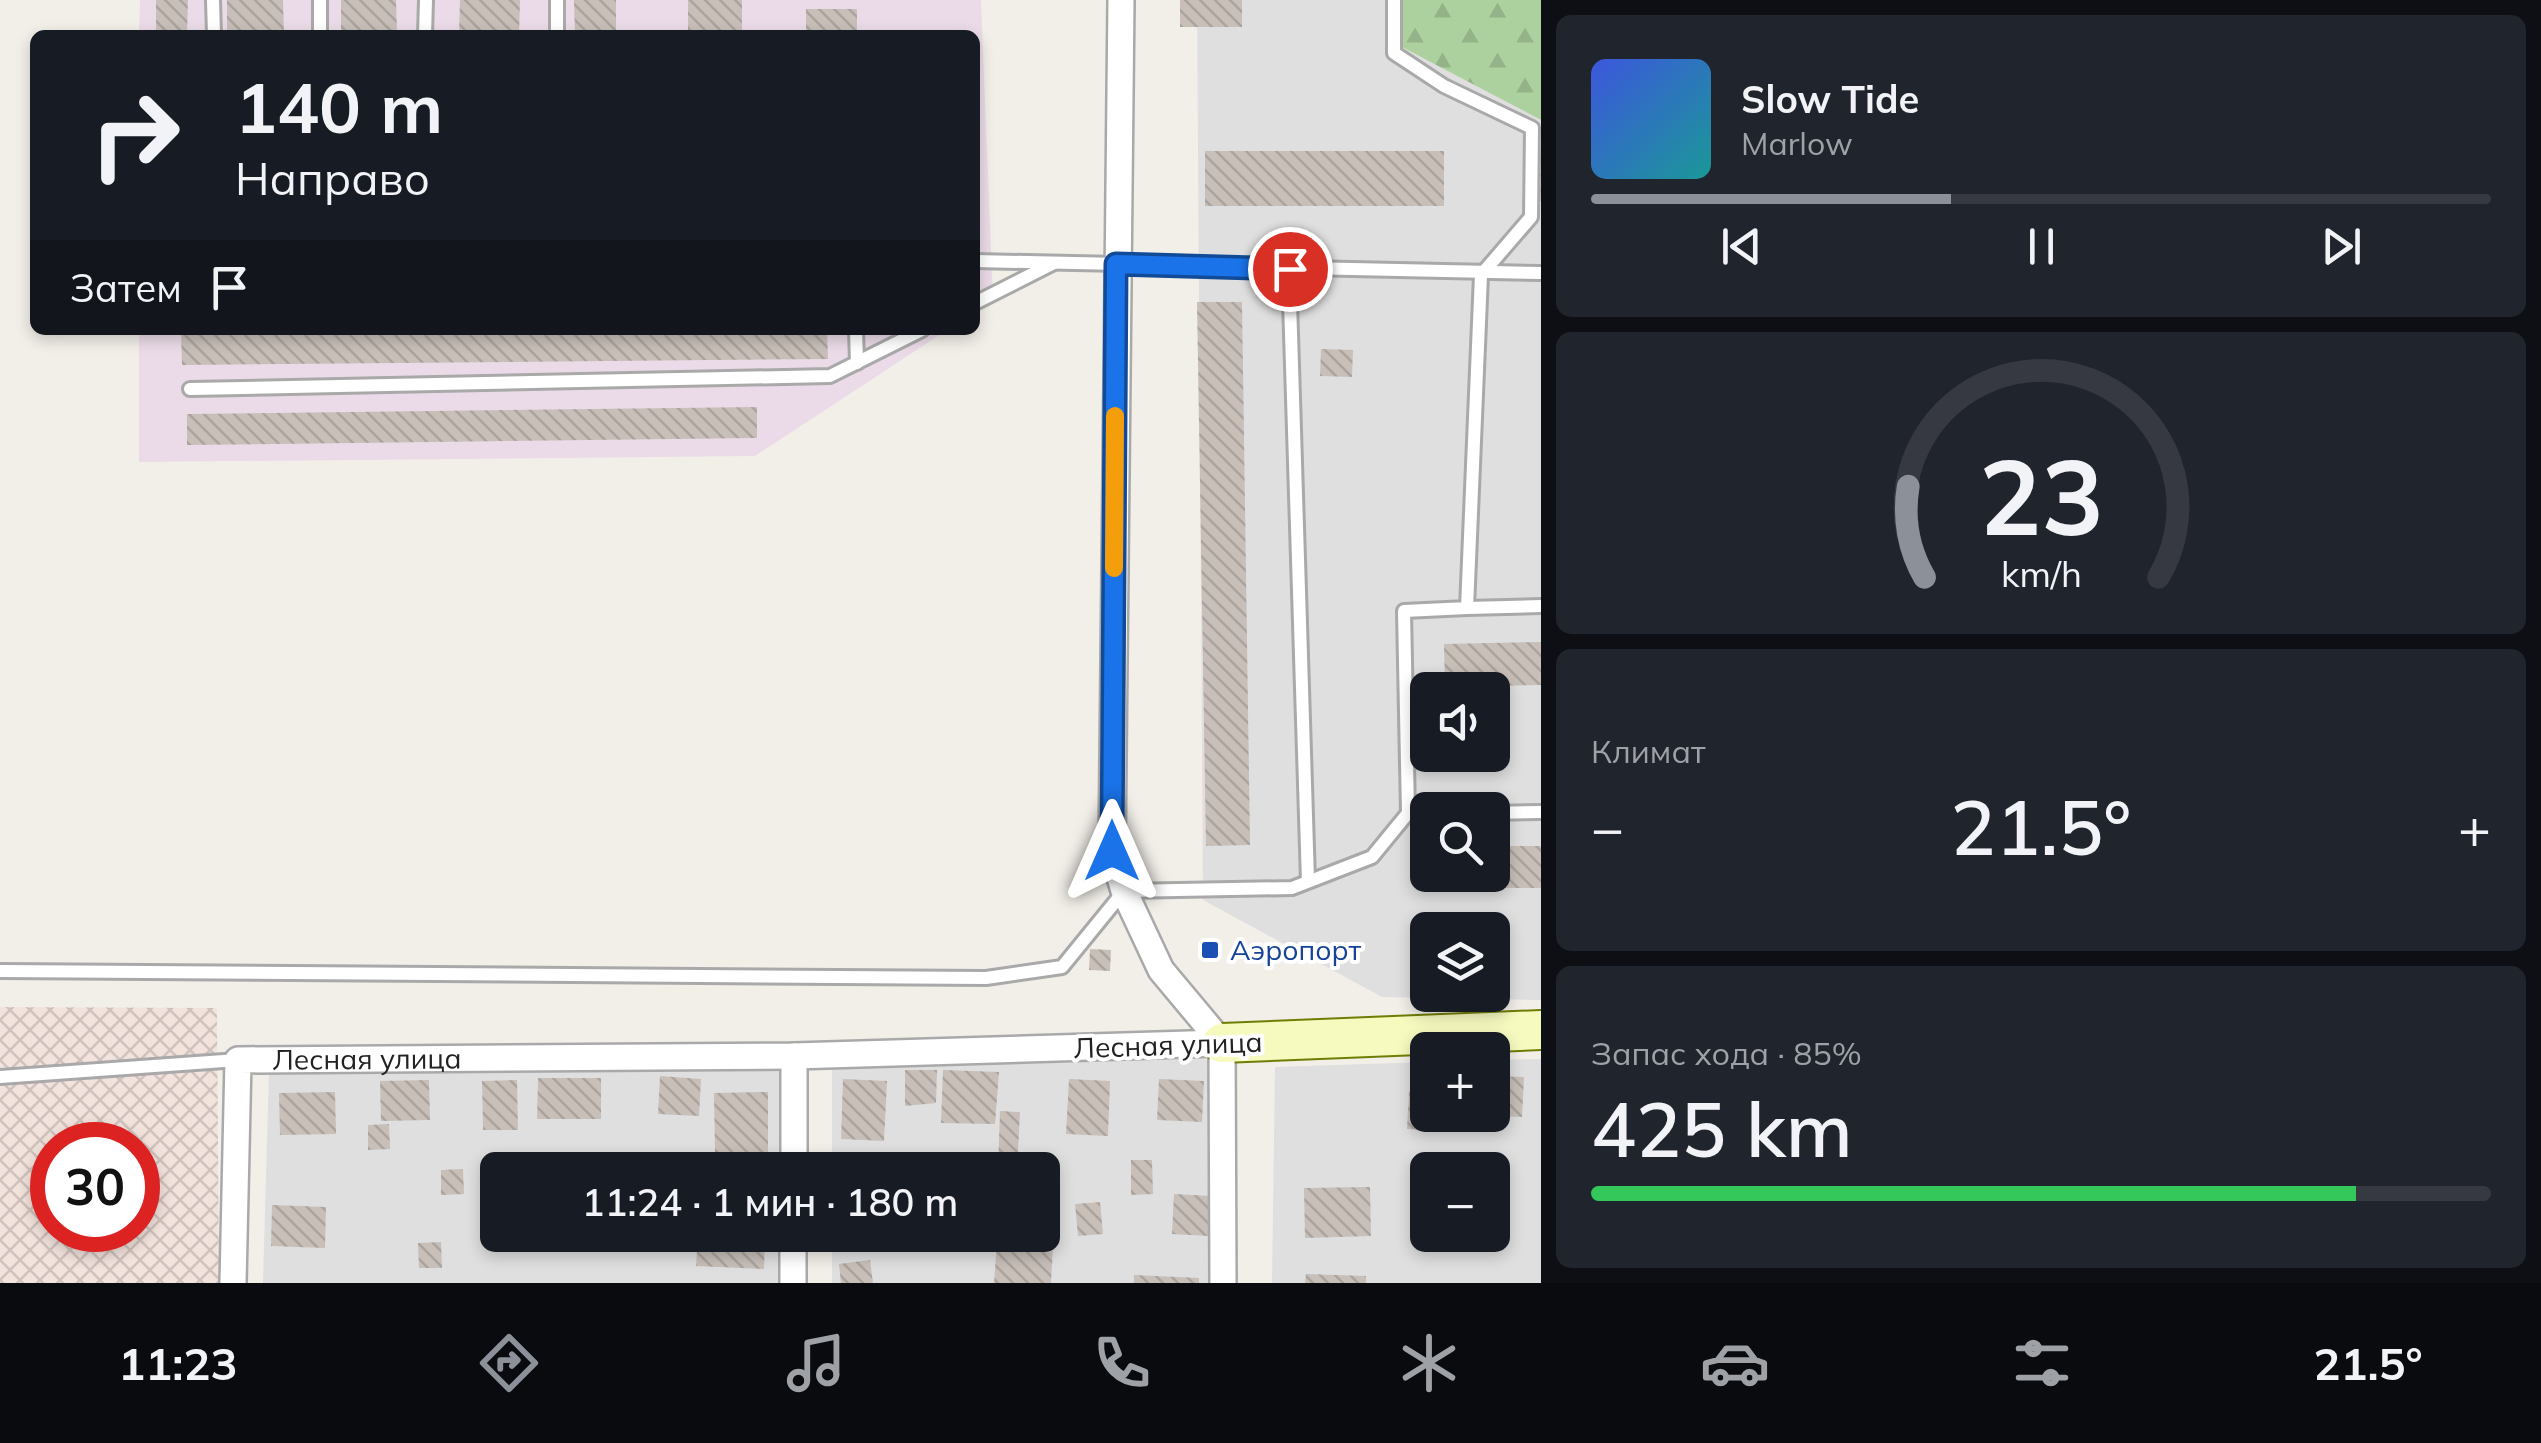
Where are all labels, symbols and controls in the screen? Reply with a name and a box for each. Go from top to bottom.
text: 140 m [235,63,443,151]
icon: right [70,70,200,200]
text: Slow Tide [1741,75,1919,123]
text: Marlow [1741,123,1853,163]
text: Направо [235,150,430,206]
icon: previous [1714,219,1769,274]
icon: pause [2014,219,2069,274]
icon: next [2314,219,2369,274]
pin [1248,227,1333,312]
icon: arrive [1263,242,1318,297]
icon: arrive [202,260,257,315]
text: Затем [70,264,182,312]
text: 23 [1979,430,2103,561]
text: km/h [2001,551,2081,596]
map controls [1410,672,1510,1252]
button: sound [1410,672,1510,772]
text: Климат [1591,731,1705,771]
text: 21.5° [1951,780,2131,874]
button: search [1410,792,1510,892]
text: − [1591,793,1624,862]
text: + [2458,793,2491,862]
position arrow [1060,799,1164,903]
button: layers [1410,912,1510,1012]
place label: Аэропорт [1230,932,1361,967]
marker: Аэропорт [1199,939,1221,961]
street label: Лесная улица [1073,1024,1263,1065]
button: + [1410,1032,1510,1132]
text: Запас хода · 85% [1591,1033,1862,1073]
street label: Лесная улица [272,1040,462,1077]
text: 425 km [1591,1082,1853,1176]
speed limit sign: 30 [30,1122,160,1252]
button: − [1410,1152,1510,1252]
text: 11:24 · 1 мин · 180 m [582,1178,958,1226]
icon: directions [474,1328,544,1398]
icon: music [781,1328,851,1398]
icon: phone [1087,1328,1157,1398]
icon: climate [1394,1328,1464,1398]
icon: car [1700,1328,1770,1398]
icon: filters [2007,1328,2077,1398]
text: 11:23 [118,1335,237,1391]
text: 21.5° [2313,1335,2423,1391]

